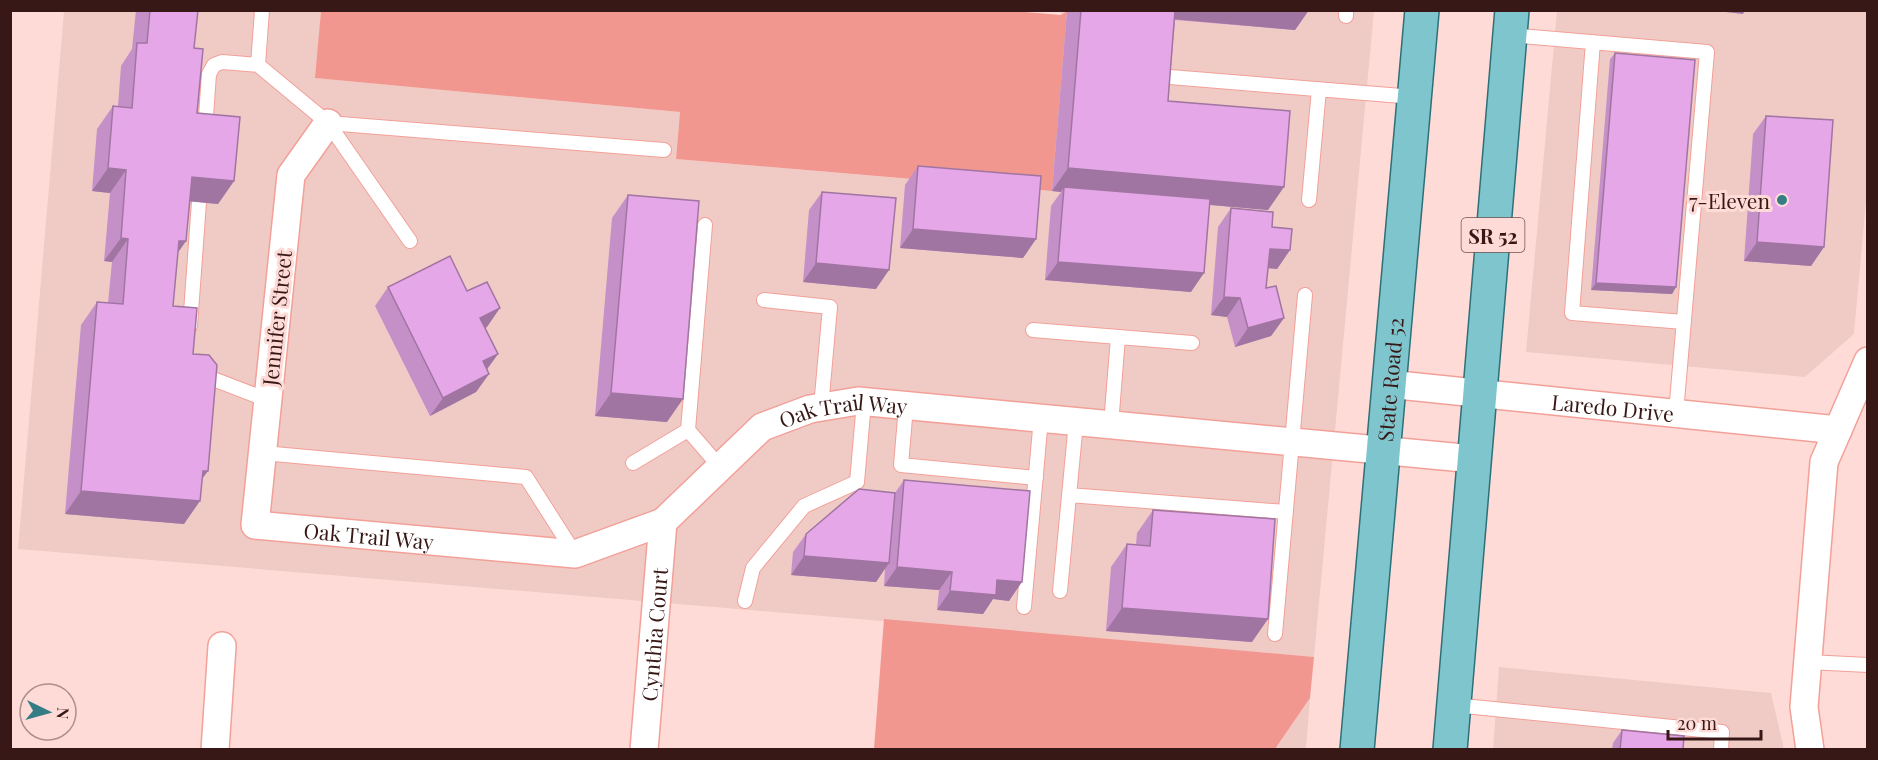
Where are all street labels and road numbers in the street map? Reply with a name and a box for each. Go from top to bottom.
road number: SR 52 [1462,218,1524,252]
street label: Jennifer Street [255,248,297,388]
street label: State Road 52 [1370,316,1409,443]
street label: Oak Trail Way [775,387,909,433]
street label: Laredo Drive [1550,387,1675,427]
street label: Oak Trail Way [303,515,436,555]
street label: Cynthia Court [634,566,673,702]

